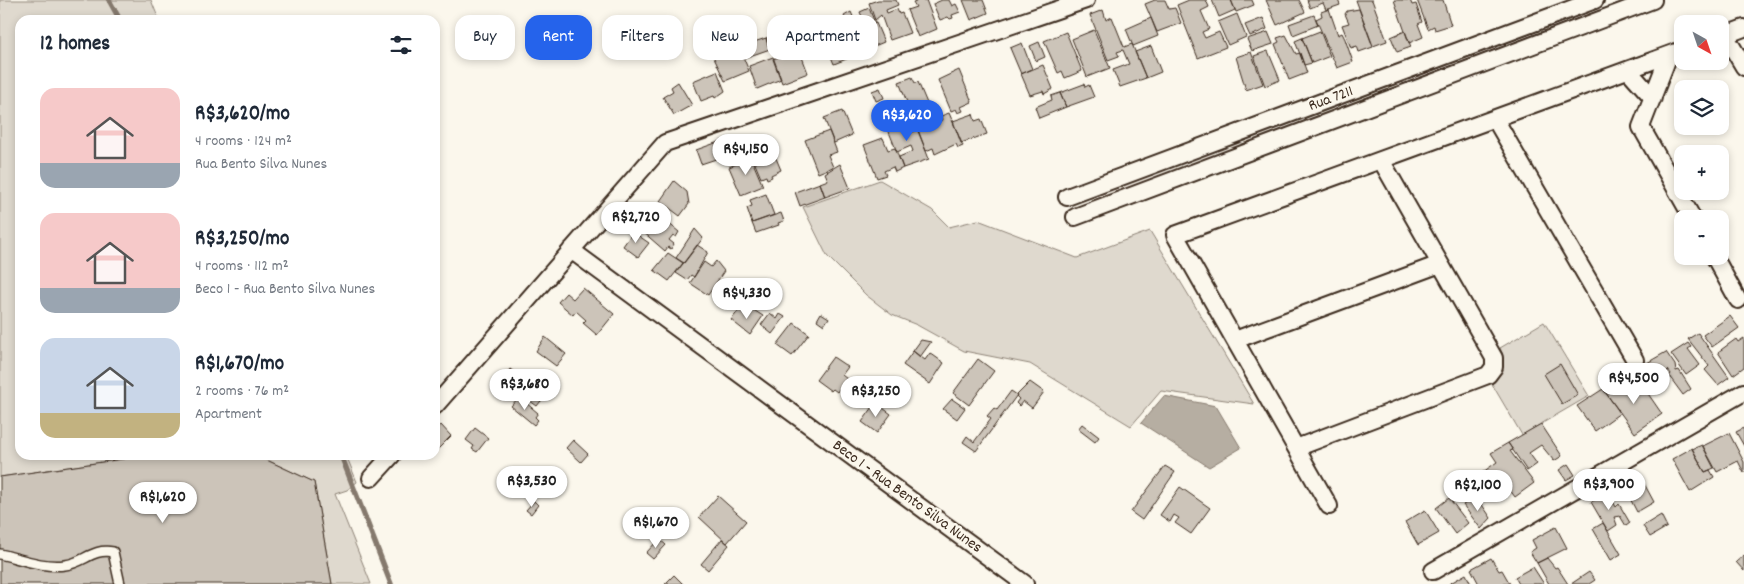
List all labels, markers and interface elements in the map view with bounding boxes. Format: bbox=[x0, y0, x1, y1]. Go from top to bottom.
chip: Buy bbox=[455, 15, 515, 60]
chip: Rent bbox=[525, 15, 592, 60]
chip: Filters bbox=[602, 15, 683, 60]
chip: New bbox=[693, 15, 757, 60]
chip: Apartment bbox=[767, 15, 878, 60]
north arrow bbox=[1674, 15, 1729, 70]
map controls bbox=[1674, 15, 1729, 265]
text: 12 homes bbox=[40, 30, 110, 60]
icon: filters bbox=[387, 31, 415, 59]
street label: Rua 7211 bbox=[1305, 80, 1357, 118]
button: layers bbox=[1674, 80, 1729, 135]
text: R$3,620/mo bbox=[195, 100, 290, 130]
pin: R$3,620 bbox=[861, 100, 953, 142]
text: R$3,620 bbox=[882, 104, 932, 127]
icon: home bbox=[80, 108, 140, 168]
text: 4 rooms · 124 m² bbox=[195, 130, 292, 153]
pin: R$4,150 bbox=[700, 134, 792, 176]
text: R$4,150 bbox=[723, 138, 769, 161]
button: + bbox=[1674, 145, 1729, 200]
text: Rua Bento Silva Nunes bbox=[195, 153, 327, 176]
pin: R$2,720 bbox=[590, 202, 682, 244]
text: R$2,720 bbox=[612, 206, 660, 229]
button: − bbox=[1674, 210, 1729, 265]
text: R$3,250/mo bbox=[195, 225, 289, 255]
icon: home bbox=[80, 233, 140, 293]
text: 4 rooms · 112 m² bbox=[195, 255, 289, 278]
text: Beco 1 - Rua Bento Silva Nunes bbox=[195, 278, 375, 301]
pin: R$4,330 bbox=[701, 278, 793, 320]
text: R$4,330 bbox=[723, 282, 771, 305]
text: R$1,670/mo bbox=[195, 350, 284, 380]
icon: home bbox=[80, 358, 140, 418]
pin: R$4,500 bbox=[1588, 362, 1680, 405]
text: R$4,500 bbox=[1609, 367, 1659, 390]
pin: R$3,680 bbox=[479, 368, 571, 411]
text: R$3,680 bbox=[500, 373, 550, 396]
pin: R$3,250 bbox=[830, 376, 922, 418]
text: 2 rooms · 76 m² bbox=[195, 380, 289, 403]
text: R$3,250 bbox=[851, 380, 901, 403]
text: Apartment bbox=[195, 403, 262, 426]
street label: Beco 1 - Rua Bento Silva Nunes bbox=[827, 435, 987, 559]
pin: R$3,530 bbox=[486, 466, 578, 508]
pin: R$3,900 bbox=[1563, 468, 1655, 511]
text: R$3,530 bbox=[507, 470, 557, 493]
pin: R$2,100 bbox=[1432, 470, 1524, 512]
text: R$3,900 bbox=[1584, 473, 1634, 496]
text: R$2,100 bbox=[1455, 474, 1501, 497]
pin: R$1,620 bbox=[117, 482, 209, 524]
text: R$1,620 bbox=[140, 486, 186, 509]
pin: R$1,670 bbox=[610, 506, 702, 549]
text: R$1,670 bbox=[633, 511, 679, 534]

